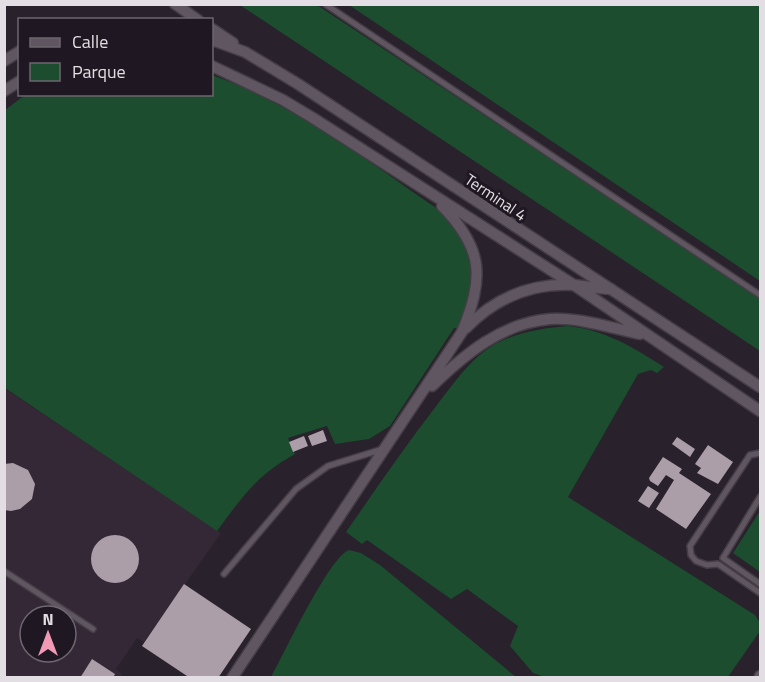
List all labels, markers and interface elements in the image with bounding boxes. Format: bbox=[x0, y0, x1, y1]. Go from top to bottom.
legend bbox=[18, 18, 213, 96]
text: Calle bbox=[72, 28, 108, 55]
text: Parque bbox=[72, 58, 126, 85]
street label: Terminal 4 bbox=[460, 167, 532, 227]
north arrow bbox=[18, 604, 78, 664]
text: N bbox=[42, 607, 54, 631]

